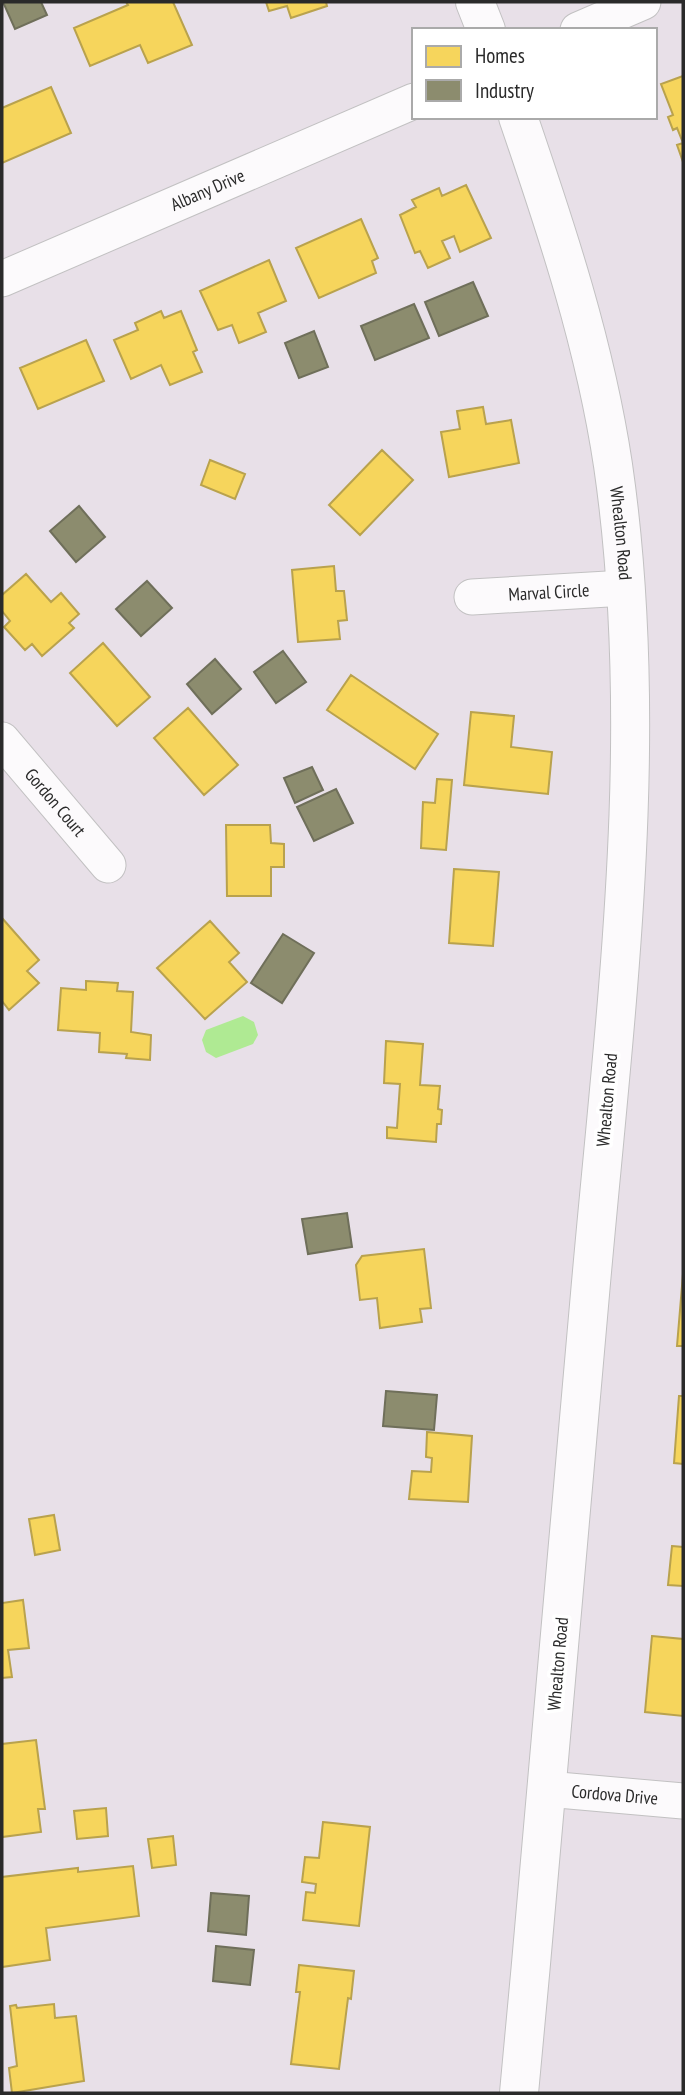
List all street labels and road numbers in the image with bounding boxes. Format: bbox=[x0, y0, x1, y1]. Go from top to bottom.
street label: Albany Drive bbox=[167, 164, 248, 216]
street label: Whealton Road bbox=[605, 485, 637, 581]
street label: Marval Circle bbox=[508, 578, 590, 606]
street label: Gordon Court bbox=[20, 763, 91, 841]
street label: Whealton Road bbox=[591, 1052, 622, 1148]
street label: Whealton Road bbox=[542, 1616, 573, 1712]
street label: Cordova Drive bbox=[571, 1779, 659, 1810]

